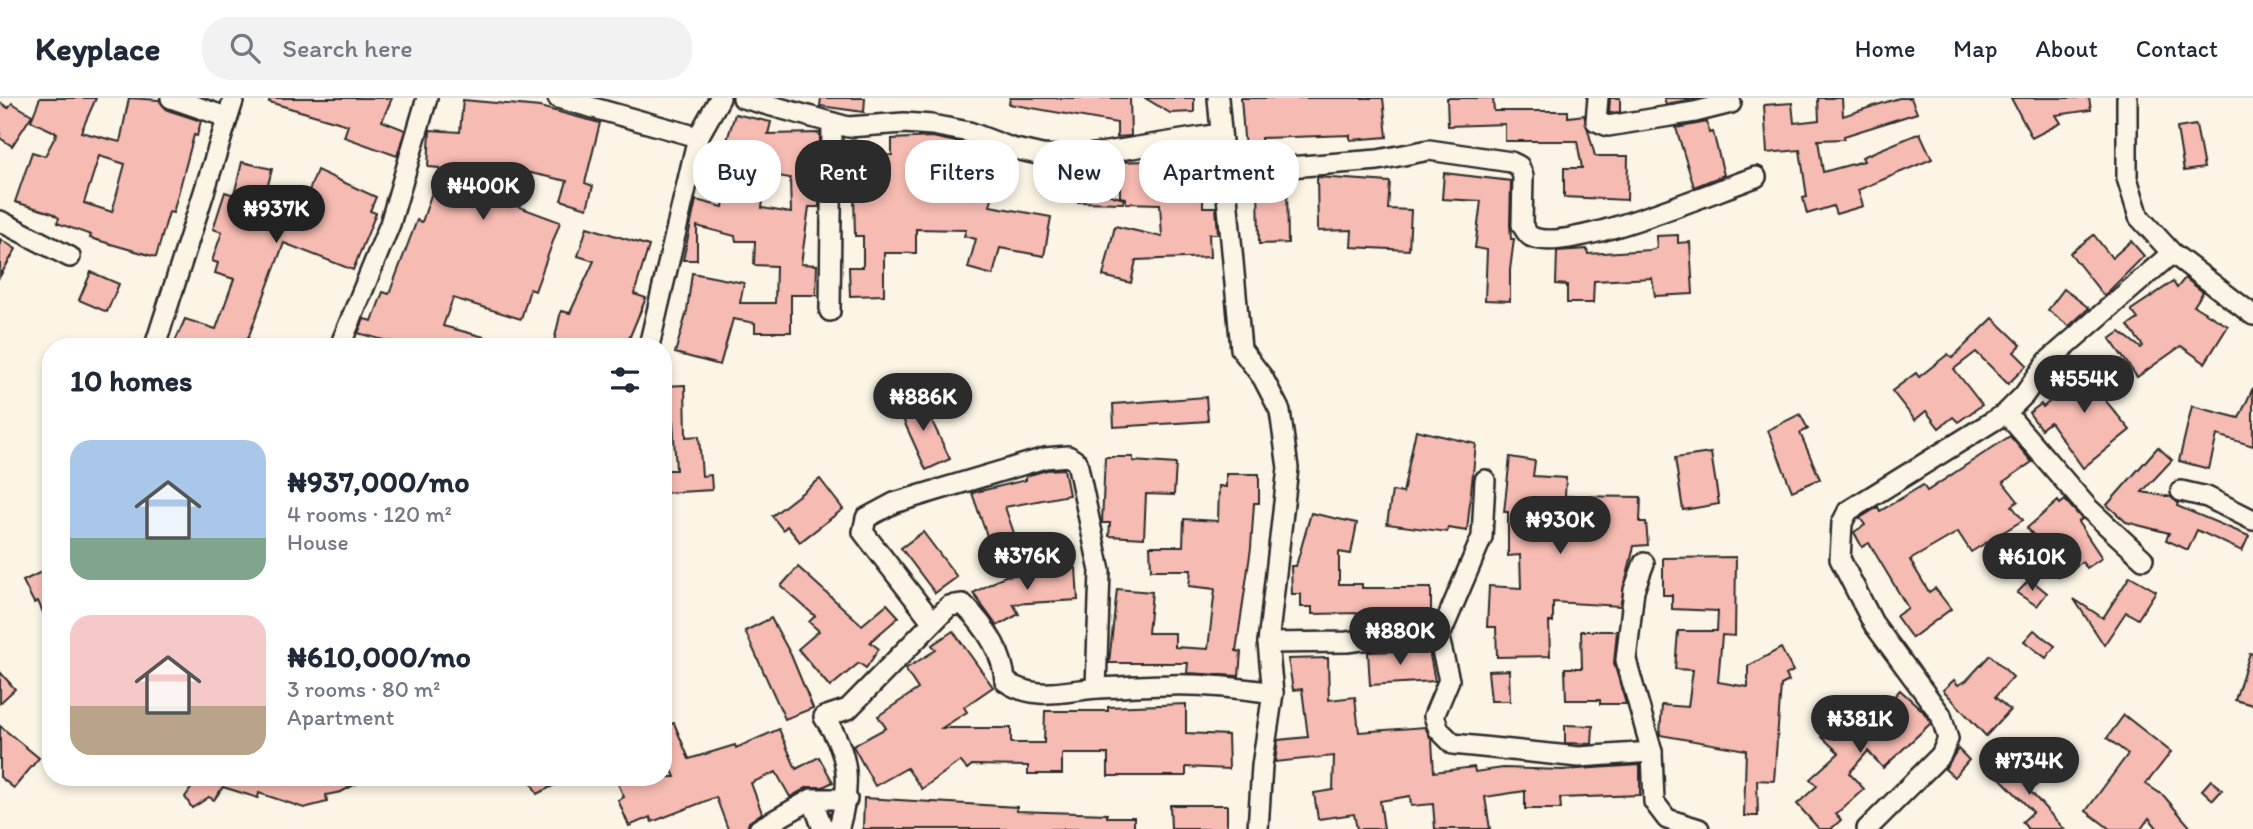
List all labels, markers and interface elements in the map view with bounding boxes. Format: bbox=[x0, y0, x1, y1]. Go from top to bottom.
search box bbox=[202, 17, 692, 80]
text: Keyplace bbox=[35, 29, 160, 68]
icon: search bbox=[226, 29, 264, 67]
text: Search here bbox=[282, 32, 413, 64]
text: Home bbox=[1855, 34, 1915, 63]
text: Map bbox=[1953, 34, 1997, 63]
text: About bbox=[2035, 34, 2098, 63]
text: Contact bbox=[2136, 34, 2218, 63]
chip: Buy bbox=[693, 140, 781, 203]
chip: Rent bbox=[795, 140, 891, 203]
chip: Filters bbox=[905, 140, 1019, 203]
chip: New bbox=[1033, 140, 1125, 203]
chip: Apartment bbox=[1139, 140, 1299, 203]
pin: ₦400K bbox=[434, 162, 532, 222]
text: ₦400K bbox=[447, 171, 519, 199]
pin: ₦937K bbox=[227, 186, 325, 245]
text: ₦937K bbox=[243, 194, 309, 222]
pin: ₦554K bbox=[2035, 356, 2133, 415]
icon: filters bbox=[606, 361, 644, 399]
text: 10 homes bbox=[70, 362, 193, 399]
text: ₦554K bbox=[2050, 364, 2118, 392]
pin: ₦886K bbox=[874, 374, 972, 433]
text: ₦886K bbox=[889, 382, 957, 410]
text: ₦937,000/mo bbox=[287, 463, 470, 500]
icon: home bbox=[126, 468, 210, 552]
pin: ₦930K bbox=[1511, 496, 1609, 556]
text: 4 rooms · 120 m² bbox=[287, 500, 452, 528]
text: ₦930K bbox=[1526, 505, 1594, 533]
text: House bbox=[287, 528, 349, 556]
pin: ₦376K bbox=[978, 532, 1076, 592]
pin: ₦610K bbox=[1983, 533, 2081, 593]
text: ₦376K bbox=[994, 541, 1060, 569]
text: ₦610K bbox=[1998, 542, 2066, 570]
pin: ₦880K bbox=[1351, 608, 1449, 667]
text: ₦880K bbox=[1365, 616, 1435, 644]
text: ₦610,000/mo bbox=[287, 638, 471, 675]
icon: home bbox=[126, 643, 210, 727]
text: 3 rooms · 80 m² bbox=[287, 675, 441, 703]
pin: ₦381K bbox=[1811, 696, 1909, 755]
text: Apartment bbox=[287, 703, 394, 731]
text: ₦381K bbox=[1827, 704, 1893, 732]
pin: ₦734K bbox=[1980, 738, 2078, 797]
text: ₦734K bbox=[1995, 746, 2063, 774]

